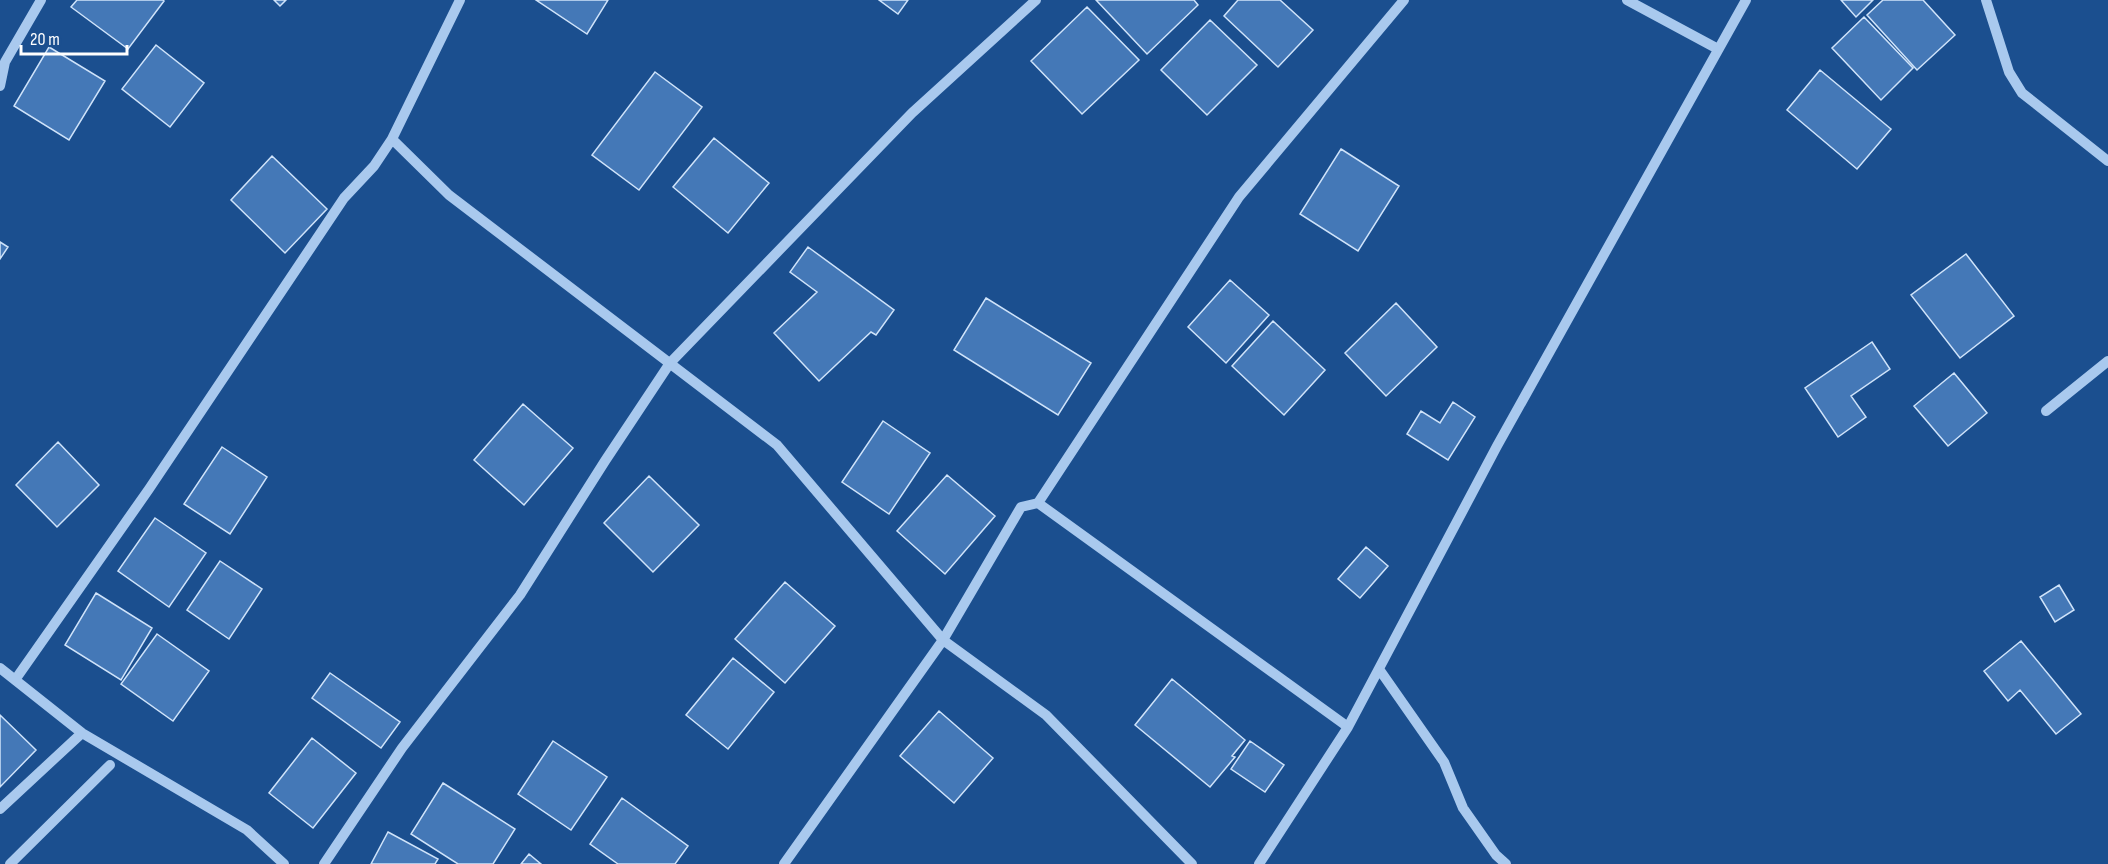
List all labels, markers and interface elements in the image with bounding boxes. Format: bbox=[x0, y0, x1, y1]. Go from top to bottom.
scale bar bbox=[21, 18, 128, 56]
text: 20 m bbox=[30, 29, 60, 50]

